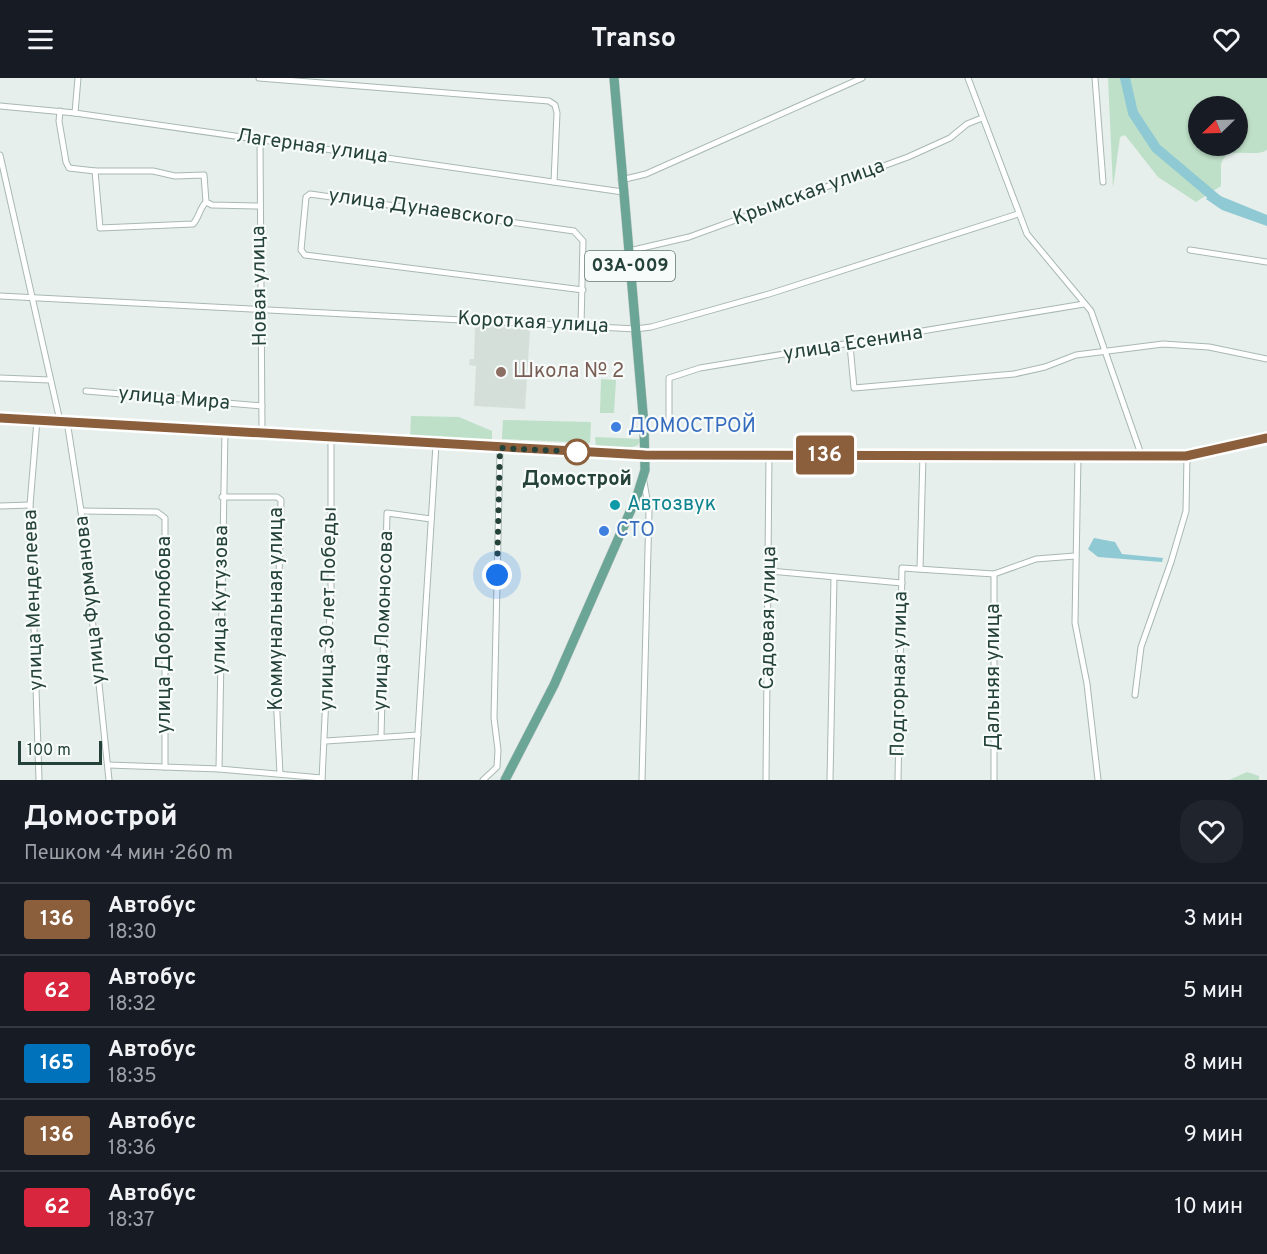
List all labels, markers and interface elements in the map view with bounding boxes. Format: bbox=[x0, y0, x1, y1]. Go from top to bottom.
text: Transo bbox=[591, 22, 676, 56]
icon: menu bbox=[24, 23, 57, 56]
icon: heart bbox=[1210, 23, 1243, 56]
north arrow bbox=[1188, 96, 1248, 156]
map controls bbox=[1188, 96, 1248, 156]
street label: Лагерная улица bbox=[235, 124, 389, 170]
street label: Крымская улица bbox=[730, 153, 888, 233]
street label: улица Дунаевского bbox=[327, 183, 515, 235]
street label: Новая улица bbox=[246, 225, 274, 347]
road number: 03А-009 bbox=[585, 251, 675, 281]
street label: Короткая улица bbox=[457, 306, 609, 340]
street label: улица Есенина bbox=[781, 320, 925, 368]
place label: Школа № 2 bbox=[513, 359, 624, 385]
marker: Школа № 2 bbox=[494, 365, 508, 379]
street label: улица Мира bbox=[117, 381, 231, 417]
place label: ДОМОСТРОЙ bbox=[628, 412, 756, 440]
marker: ДОМОСТРОЙ bbox=[609, 420, 623, 434]
line badge: 136 bbox=[790, 436, 860, 475]
marker: Домострой bbox=[564, 439, 590, 465]
text: 136 bbox=[808, 442, 842, 469]
place label: Домострой bbox=[522, 467, 632, 493]
place label: Автозвук bbox=[627, 492, 716, 518]
marker: Автозвук bbox=[608, 498, 622, 512]
street label: улица 30 лет Победы bbox=[314, 506, 344, 712]
street label: Коммунальная улица bbox=[264, 507, 290, 711]
street label: улица Менделеева bbox=[18, 509, 50, 691]
street label: улица Фурманова bbox=[69, 514, 113, 686]
place label: СТО bbox=[616, 518, 655, 544]
marker: СТО bbox=[597, 524, 611, 538]
street label: улица Кутузова bbox=[207, 525, 235, 675]
street label: улица Ломоносова bbox=[368, 530, 400, 712]
street label: улица Добролюбова bbox=[152, 536, 178, 734]
street label: Садовая улица bbox=[755, 546, 783, 690]
your location bbox=[482, 560, 512, 590]
street label: Подгорная улица bbox=[886, 591, 914, 757]
street label: Дальняя улица bbox=[981, 603, 1007, 751]
scale bar bbox=[18, 738, 102, 766]
text: 100 m bbox=[27, 741, 71, 761]
text: Домострой bbox=[24, 800, 177, 836]
button: heart bbox=[1180, 800, 1243, 863]
text: Пешком · 4 мин · 260 m bbox=[24, 841, 233, 867]
text: Автобус bbox=[108, 893, 196, 920]
text: 136 bbox=[40, 906, 74, 933]
text: 3 мин bbox=[1184, 906, 1243, 933]
text: 18:30 bbox=[108, 920, 157, 946]
text: Автобус bbox=[108, 965, 196, 992]
text: 62 bbox=[44, 978, 70, 1005]
text: 5 мин bbox=[1183, 978, 1243, 1005]
text: 18:32 bbox=[108, 992, 156, 1018]
text: Автобус bbox=[108, 1037, 196, 1064]
text: 165 bbox=[40, 1050, 74, 1077]
text: 8 мин bbox=[1183, 1050, 1243, 1077]
text: 18:35 bbox=[108, 1064, 157, 1090]
text: Автобус bbox=[108, 1109, 196, 1136]
text: 136 bbox=[40, 1122, 74, 1149]
text: 9 мин bbox=[1184, 1122, 1243, 1149]
text: 18:36 bbox=[108, 1136, 156, 1162]
text: Автобус bbox=[108, 1181, 196, 1208]
text: 62 bbox=[44, 1194, 70, 1221]
text: 10 мин bbox=[1174, 1194, 1243, 1221]
text: 18:37 bbox=[108, 1208, 154, 1234]

